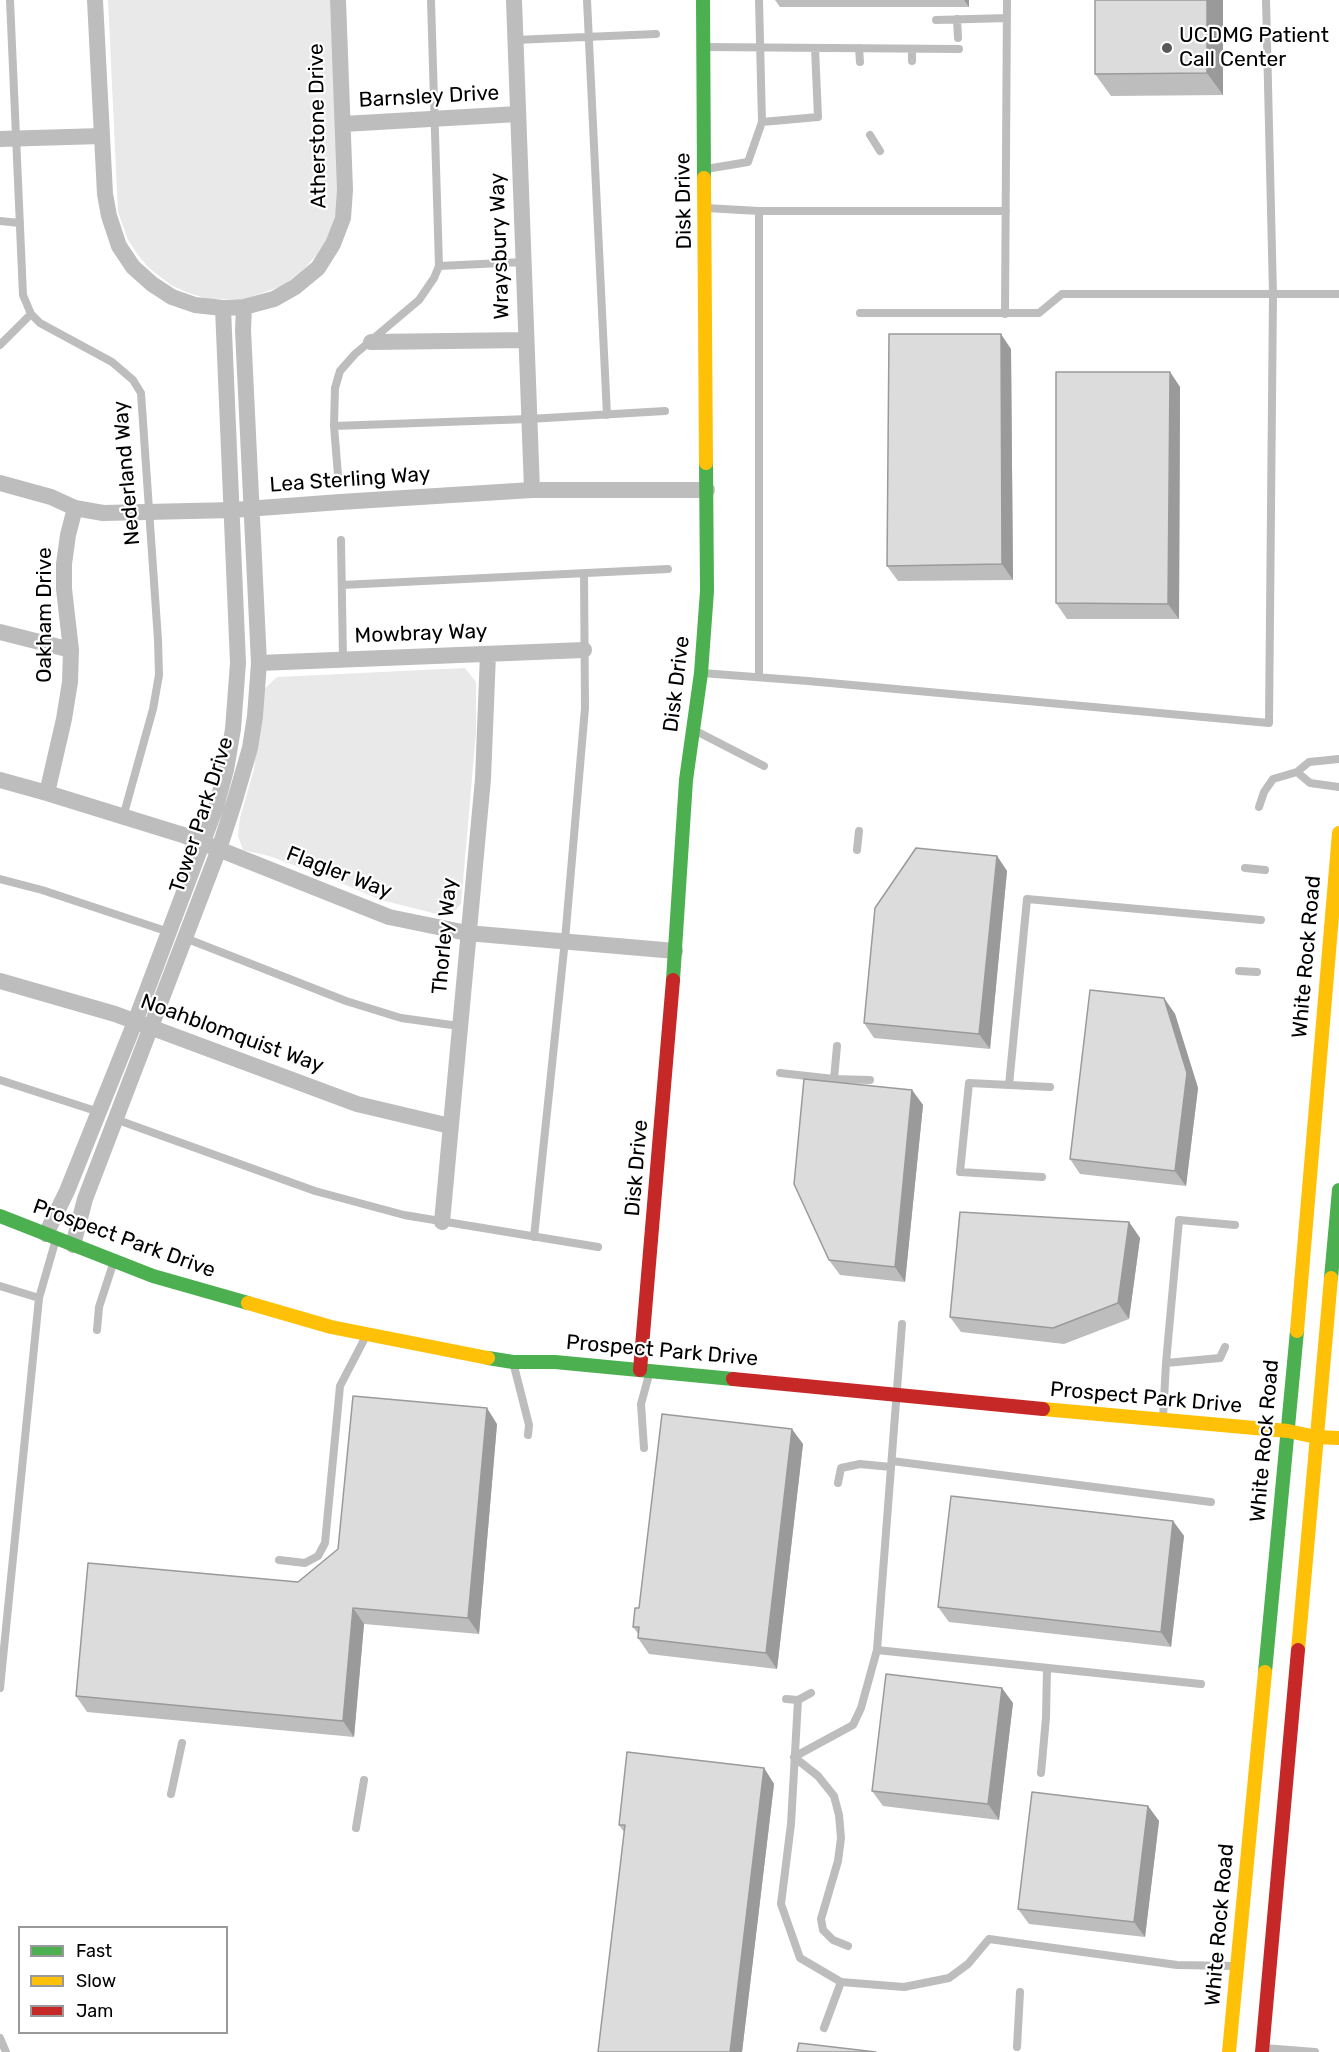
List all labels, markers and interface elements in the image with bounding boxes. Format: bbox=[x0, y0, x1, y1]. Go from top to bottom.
place label: UCDMG Patient Call Center bbox=[1179, 23, 1329, 73]
marker: UCDMG Patient Call Center bbox=[1160, 41, 1174, 55]
street label: Atherstone Drive bbox=[304, 43, 332, 209]
street label: Barnsley Drive bbox=[358, 81, 500, 113]
street label: Disk Drive bbox=[671, 152, 697, 250]
street label: Wraysbury Way bbox=[485, 172, 515, 320]
street label: Nederland Way bbox=[108, 400, 146, 546]
street label: Lea Sterling Way bbox=[269, 462, 431, 498]
street label: Oakham Drive bbox=[32, 547, 58, 683]
street label: Mowbray Way bbox=[354, 619, 488, 649]
street label: Disk Drive bbox=[659, 634, 695, 734]
street label: Tower Park Drive bbox=[165, 734, 239, 896]
street label: Flagler Way bbox=[283, 841, 395, 905]
street label: White Rock Road bbox=[1287, 875, 1327, 1039]
street label: Thorley Way bbox=[427, 877, 463, 995]
street label: Noahblomquist Way bbox=[137, 989, 327, 1079]
street label: Disk Drive bbox=[620, 1119, 654, 1217]
street label: Prospect Park Drive bbox=[29, 1194, 219, 1284]
street label: Prospect Park Drive bbox=[565, 1330, 759, 1372]
street label: White Rock Road bbox=[1245, 1359, 1285, 1523]
street label: Prospect Park Drive bbox=[1049, 1377, 1243, 1419]
street label: White Rock Road bbox=[1200, 1843, 1240, 2007]
legend bbox=[18, 1926, 228, 2034]
text: Fast bbox=[76, 1940, 112, 1962]
text: Slow bbox=[76, 1970, 116, 1992]
text: Jam bbox=[76, 2000, 113, 2022]

